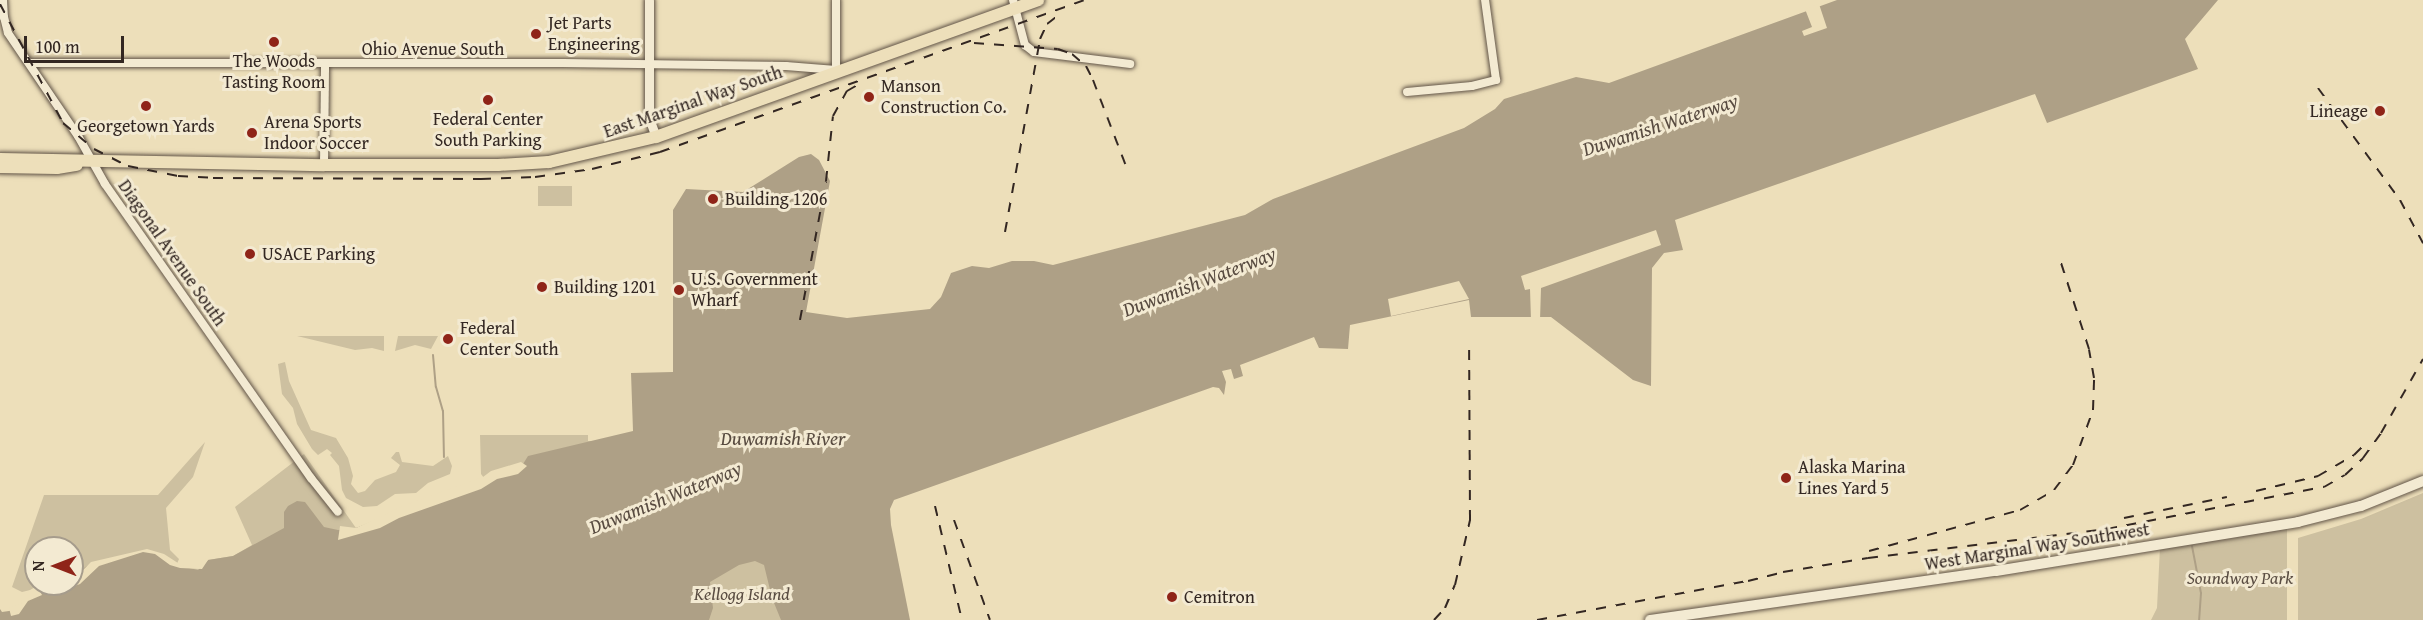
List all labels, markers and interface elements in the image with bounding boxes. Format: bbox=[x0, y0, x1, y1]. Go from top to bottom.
place label: Jet Parts Engineering bbox=[548, 13, 640, 56]
scale bar bbox=[27, 24, 128, 62]
marker: Jet Parts Engineering bbox=[529, 27, 543, 41]
text: 100 m bbox=[35, 33, 80, 60]
marker: The Woods Tasting Room bbox=[267, 35, 281, 49]
street label: Ohio Avenue South bbox=[362, 38, 504, 60]
place label: The Woods Tasting Room bbox=[223, 51, 325, 94]
street label: East Marginal Way South bbox=[601, 61, 785, 143]
place label: Manson Construction Co. bbox=[881, 76, 1007, 118]
water label: Duwamish Waterway bbox=[1579, 88, 1741, 160]
marker: Manson Construction Co. bbox=[862, 90, 876, 104]
marker: Federal Center South Parking bbox=[481, 93, 495, 107]
marker: Georgetown Yards bbox=[139, 99, 153, 113]
place label: Lineage bbox=[2310, 100, 2368, 122]
marker: Lineage bbox=[2373, 104, 2387, 118]
place label: Federal Center South Parking bbox=[433, 109, 543, 152]
place label: Arena Sports Indoor Soccer bbox=[264, 112, 369, 154]
place label: Georgetown Yards bbox=[77, 115, 215, 137]
marker: Arena Sports Indoor Soccer bbox=[245, 126, 259, 140]
street label: Diagonal Avenue South bbox=[113, 176, 231, 330]
place label: Building 1206 bbox=[725, 188, 827, 210]
marker: Building 1206 bbox=[706, 192, 720, 206]
water label: Duwamish Waterway bbox=[1119, 241, 1279, 321]
place label: USACE Parking bbox=[262, 243, 375, 265]
marker: USACE Parking bbox=[243, 247, 257, 261]
place label: U.S. Government Wharf bbox=[691, 269, 818, 312]
place label: Building 1201 bbox=[554, 276, 656, 298]
marker: Building 1201 bbox=[535, 280, 549, 294]
marker: U.S. Government Wharf bbox=[672, 283, 686, 297]
place label: Federal Center South bbox=[460, 318, 559, 360]
marker: Federal Center South bbox=[441, 332, 455, 346]
water label: Duwamish River bbox=[721, 425, 845, 449]
water label: Duwamish Waterway bbox=[585, 456, 745, 538]
place label: Alaska Marina Lines Yard 5 bbox=[1798, 457, 1906, 500]
marker: Alaska Marina Lines Yard 5 bbox=[1779, 471, 1793, 485]
street label: West Marginal Way Southwest bbox=[1923, 519, 2151, 575]
north arrow bbox=[24, 536, 84, 596]
text: N bbox=[26, 561, 50, 571]
park label: Soundway Park bbox=[2187, 567, 2293, 589]
park label: Kellogg Island bbox=[694, 583, 790, 605]
place label: Cemitron bbox=[1184, 586, 1255, 608]
marker: Cemitron bbox=[1165, 590, 1179, 604]

